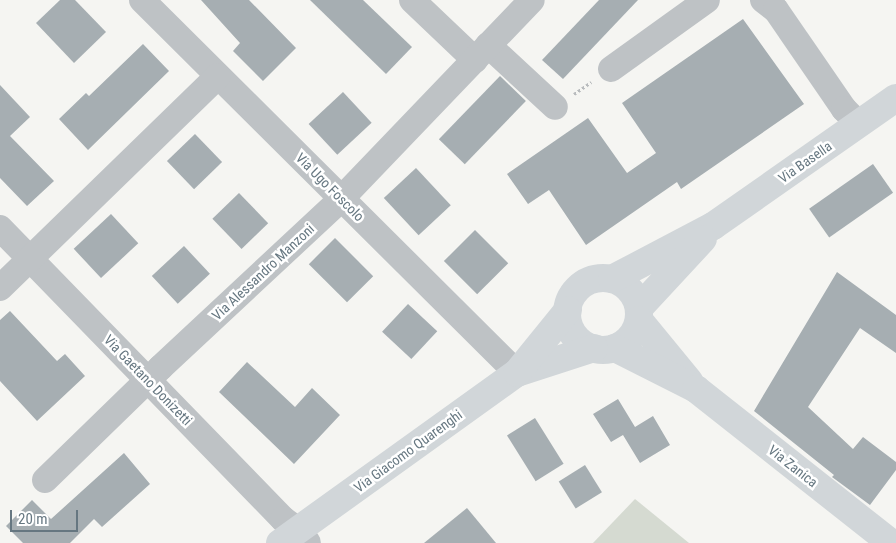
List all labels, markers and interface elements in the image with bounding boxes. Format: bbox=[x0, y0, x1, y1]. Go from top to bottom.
street label: Via Basella bbox=[775, 138, 835, 186]
street label: Via Ugo Foscolo bbox=[292, 149, 368, 225]
street label: Via Alessandro Manzoni bbox=[208, 220, 318, 324]
street label: Via Gaetano Donizetti bbox=[100, 331, 196, 429]
street label: Via Giacomo Quarenghi bbox=[351, 406, 465, 496]
street label: Via Zanica bbox=[765, 441, 821, 491]
scale bar bbox=[12, 500, 80, 532]
text: 20 m bbox=[18, 510, 48, 528]

